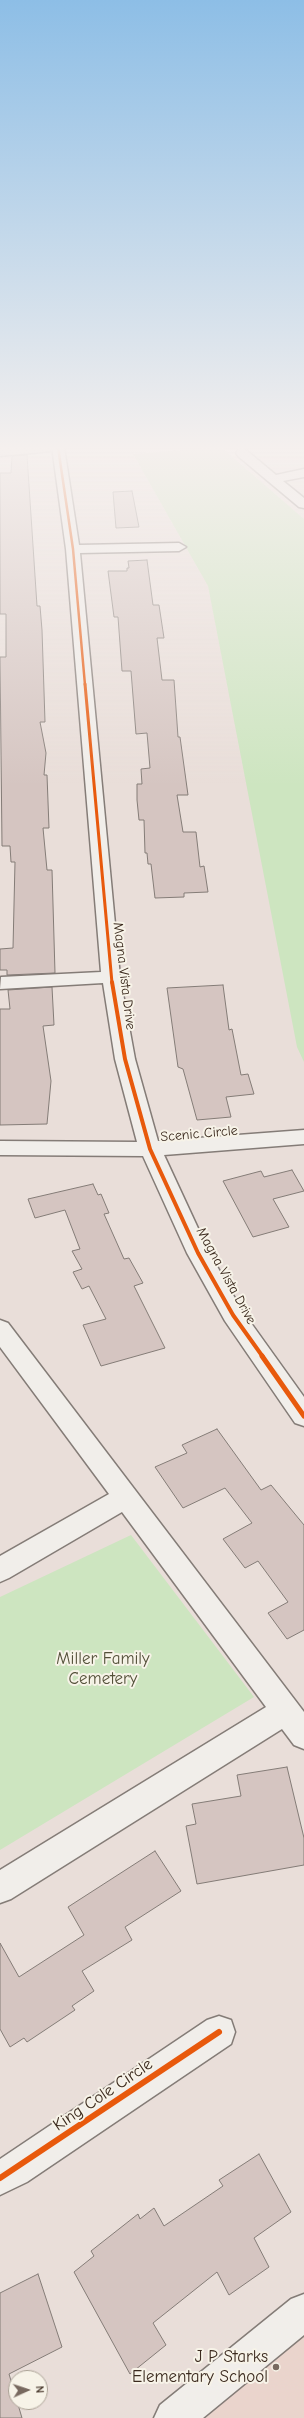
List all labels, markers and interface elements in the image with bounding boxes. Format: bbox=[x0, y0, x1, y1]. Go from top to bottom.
street label: Magna Vista Drive bbox=[109, 921, 139, 1031]
street label: Scenic Circle bbox=[160, 1122, 238, 1146]
street label: Magna Vista Drive bbox=[192, 1225, 260, 1327]
park label: Miller Family Cemetery bbox=[56, 1649, 150, 1689]
street label: King Cole Circle bbox=[49, 2054, 157, 2136]
place label: J P Starks Elementary School bbox=[132, 2347, 268, 2387]
marker: J P Starks Elementary School bbox=[271, 2362, 281, 2372]
north arrow bbox=[8, 2370, 48, 2410]
text: N bbox=[33, 2385, 46, 2393]

